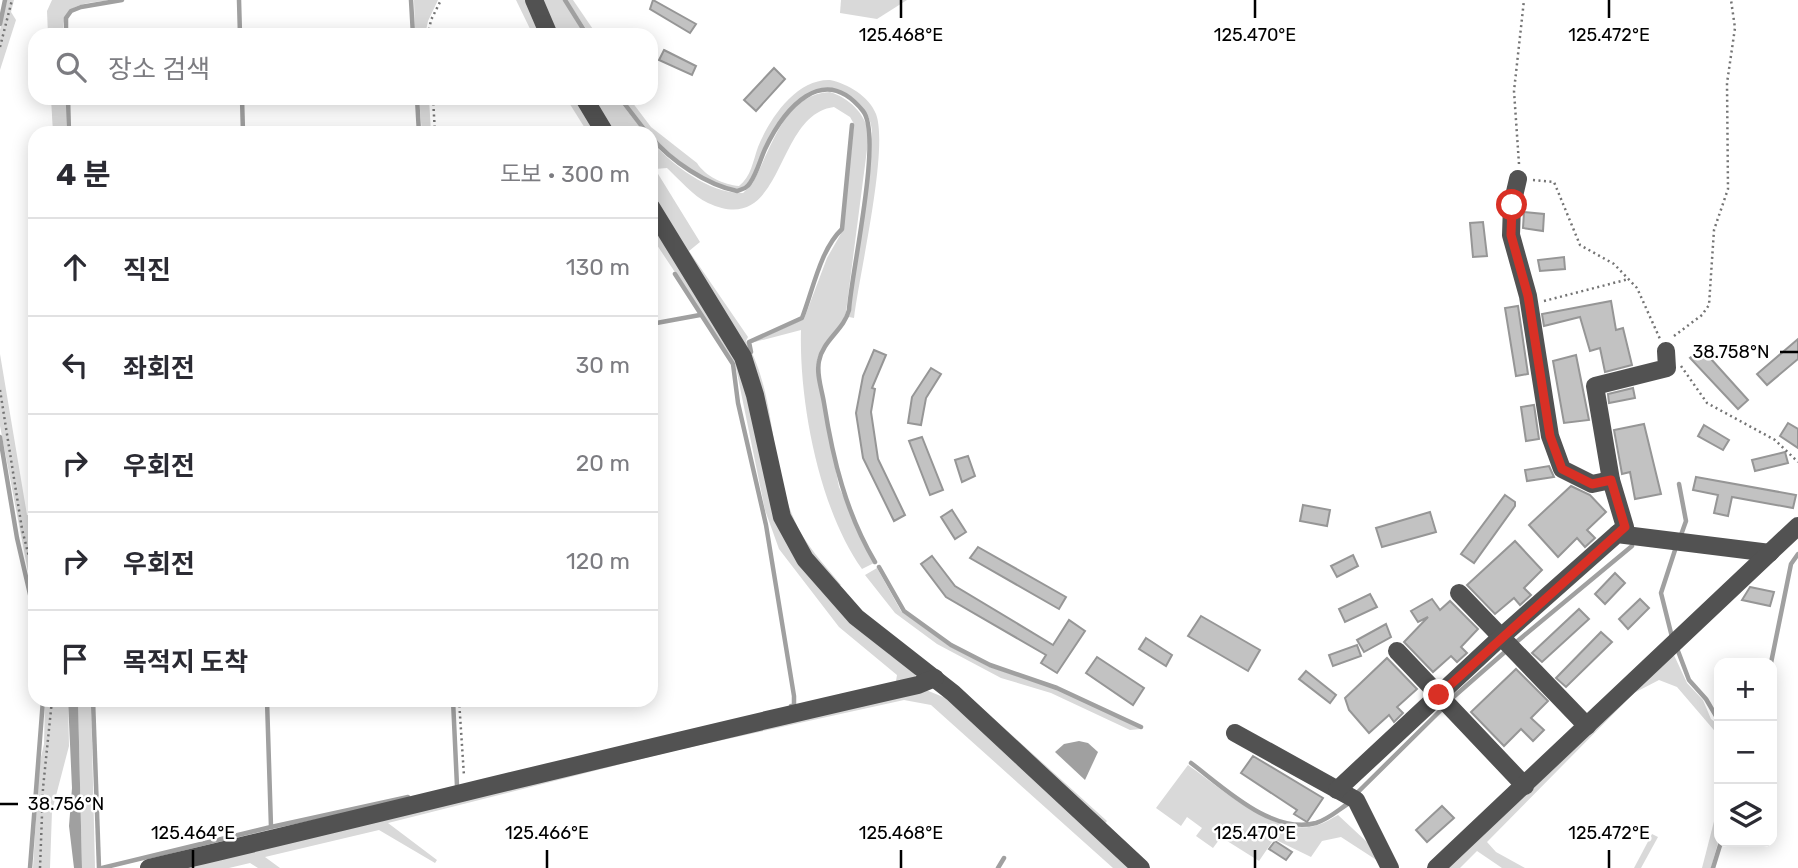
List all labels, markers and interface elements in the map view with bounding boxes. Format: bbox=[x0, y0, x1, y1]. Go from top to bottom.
text: 125.468°E bbox=[859, 24, 943, 46]
text: 125.470°E bbox=[1214, 24, 1296, 46]
text: 125.472°E bbox=[1568, 24, 1650, 46]
search box bbox=[28, 28, 658, 105]
icon: search bbox=[52, 48, 90, 86]
text: 장소 검색 bbox=[108, 54, 210, 85]
text: 4 분 bbox=[56, 157, 110, 193]
text: 도보 · 300 m bbox=[500, 160, 630, 188]
route start bbox=[1496, 189, 1527, 220]
icon: ahead bbox=[56, 248, 94, 286]
text: 130 m bbox=[566, 253, 630, 281]
text: 직진 bbox=[123, 255, 171, 286]
text: 38.758°N bbox=[1693, 341, 1769, 363]
icon: left bbox=[56, 346, 94, 384]
text: 30 m bbox=[575, 351, 630, 379]
text: 좌회전 bbox=[123, 353, 195, 384]
icon: right bbox=[56, 444, 94, 482]
text: 20 m bbox=[576, 449, 630, 477]
text: 우회전 bbox=[123, 451, 195, 482]
icon: right bbox=[56, 542, 94, 580]
text: 120 m bbox=[566, 547, 630, 575]
text: 우회전 bbox=[123, 549, 195, 580]
icon: arrive bbox=[56, 640, 94, 678]
text: 목적지 도착 bbox=[123, 647, 248, 678]
map controls bbox=[1714, 658, 1777, 847]
button: + bbox=[1714, 658, 1777, 721]
route end bbox=[1423, 679, 1454, 710]
button: − bbox=[1714, 721, 1777, 784]
button: layers bbox=[1714, 784, 1777, 847]
text: 38.756°N bbox=[28, 793, 104, 815]
text: 125.464°E bbox=[151, 822, 235, 844]
text: 125.466°E bbox=[505, 822, 589, 844]
text: 125.468°E bbox=[859, 822, 943, 844]
text: 125.470°E bbox=[1214, 822, 1296, 844]
text: 125.472°E bbox=[1568, 822, 1650, 844]

